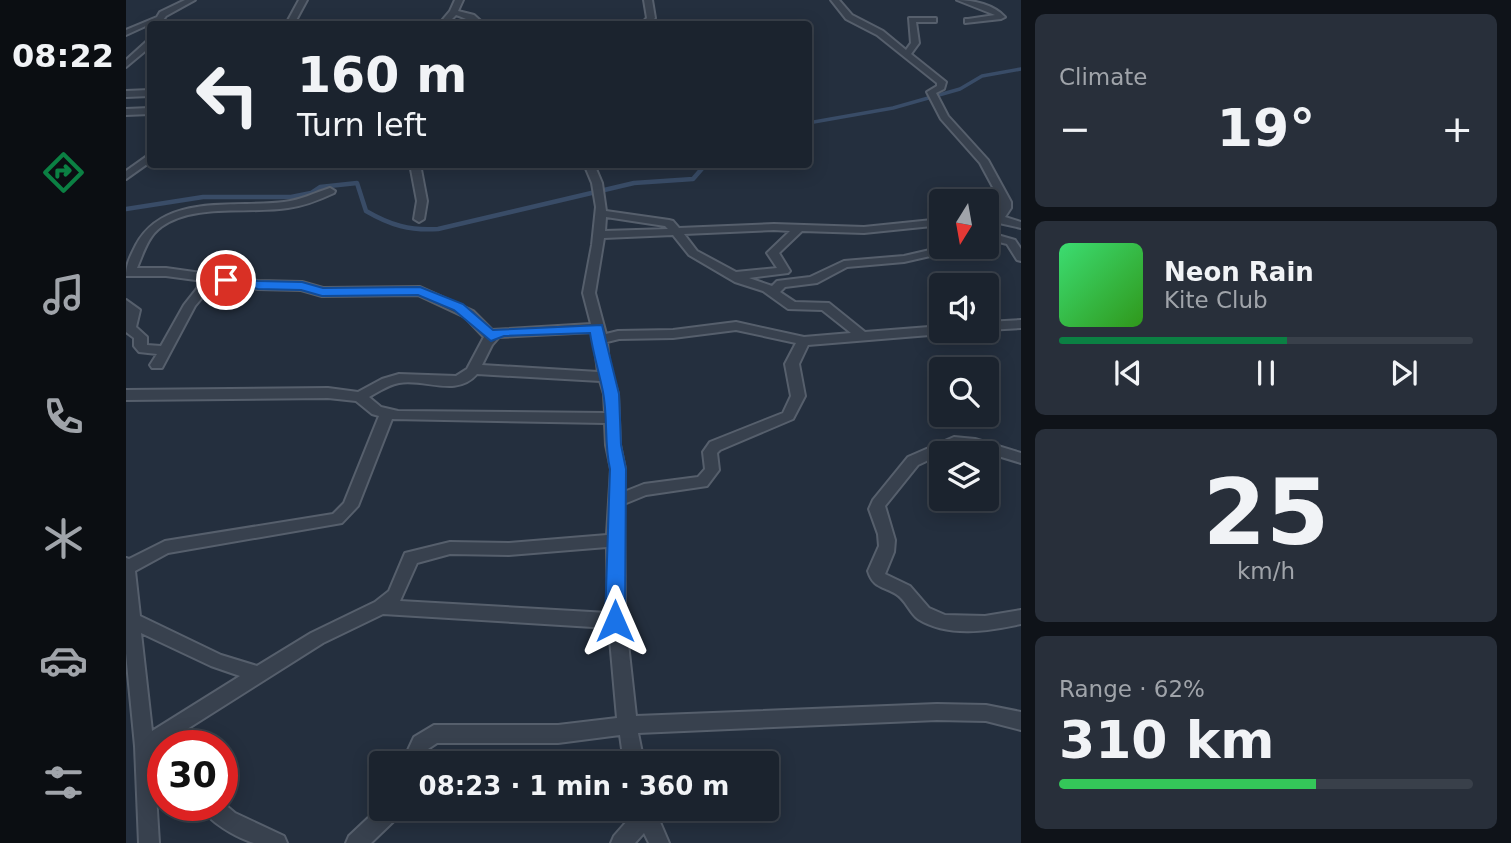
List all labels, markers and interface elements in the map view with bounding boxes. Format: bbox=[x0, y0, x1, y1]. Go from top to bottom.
text: 08:22 bbox=[12, 37, 114, 75]
text: 160 m bbox=[297, 47, 467, 104]
icon: left bbox=[182, 49, 273, 140]
text: Climate bbox=[1059, 64, 1148, 90]
text: 19° bbox=[1217, 98, 1315, 158]
text: Turn left bbox=[297, 106, 427, 144]
text: − bbox=[1059, 107, 1091, 151]
text: + bbox=[1441, 107, 1473, 151]
icon: directions bbox=[39, 148, 88, 197]
north arrow bbox=[929, 189, 999, 259]
map controls bbox=[929, 189, 999, 511]
pin bbox=[196, 250, 256, 310]
text: Neon Rain bbox=[1164, 257, 1314, 287]
icon: arrive bbox=[207, 261, 245, 299]
icon: music bbox=[39, 270, 88, 319]
button: sound bbox=[929, 273, 999, 343]
text: Kite Club bbox=[1164, 287, 1268, 313]
icon: previous bbox=[1109, 354, 1147, 392]
icon: pause bbox=[1247, 354, 1285, 392]
icon: next bbox=[1385, 354, 1423, 392]
button: search bbox=[929, 357, 999, 427]
icon: phone bbox=[39, 392, 88, 441]
button: layers bbox=[929, 441, 999, 511]
text: 25 bbox=[1203, 460, 1329, 565]
icon: climate bbox=[39, 514, 88, 563]
text: km/h bbox=[1237, 558, 1295, 584]
position arrow bbox=[578, 584, 652, 658]
icon: car bbox=[39, 636, 88, 685]
text: Range · 62% bbox=[1059, 676, 1205, 702]
text: 310 km bbox=[1059, 710, 1274, 770]
speed limit sign: 30 bbox=[147, 730, 238, 821]
icon: filters bbox=[39, 758, 88, 807]
text: 08:23 · 1 min · 360 m bbox=[419, 771, 729, 801]

